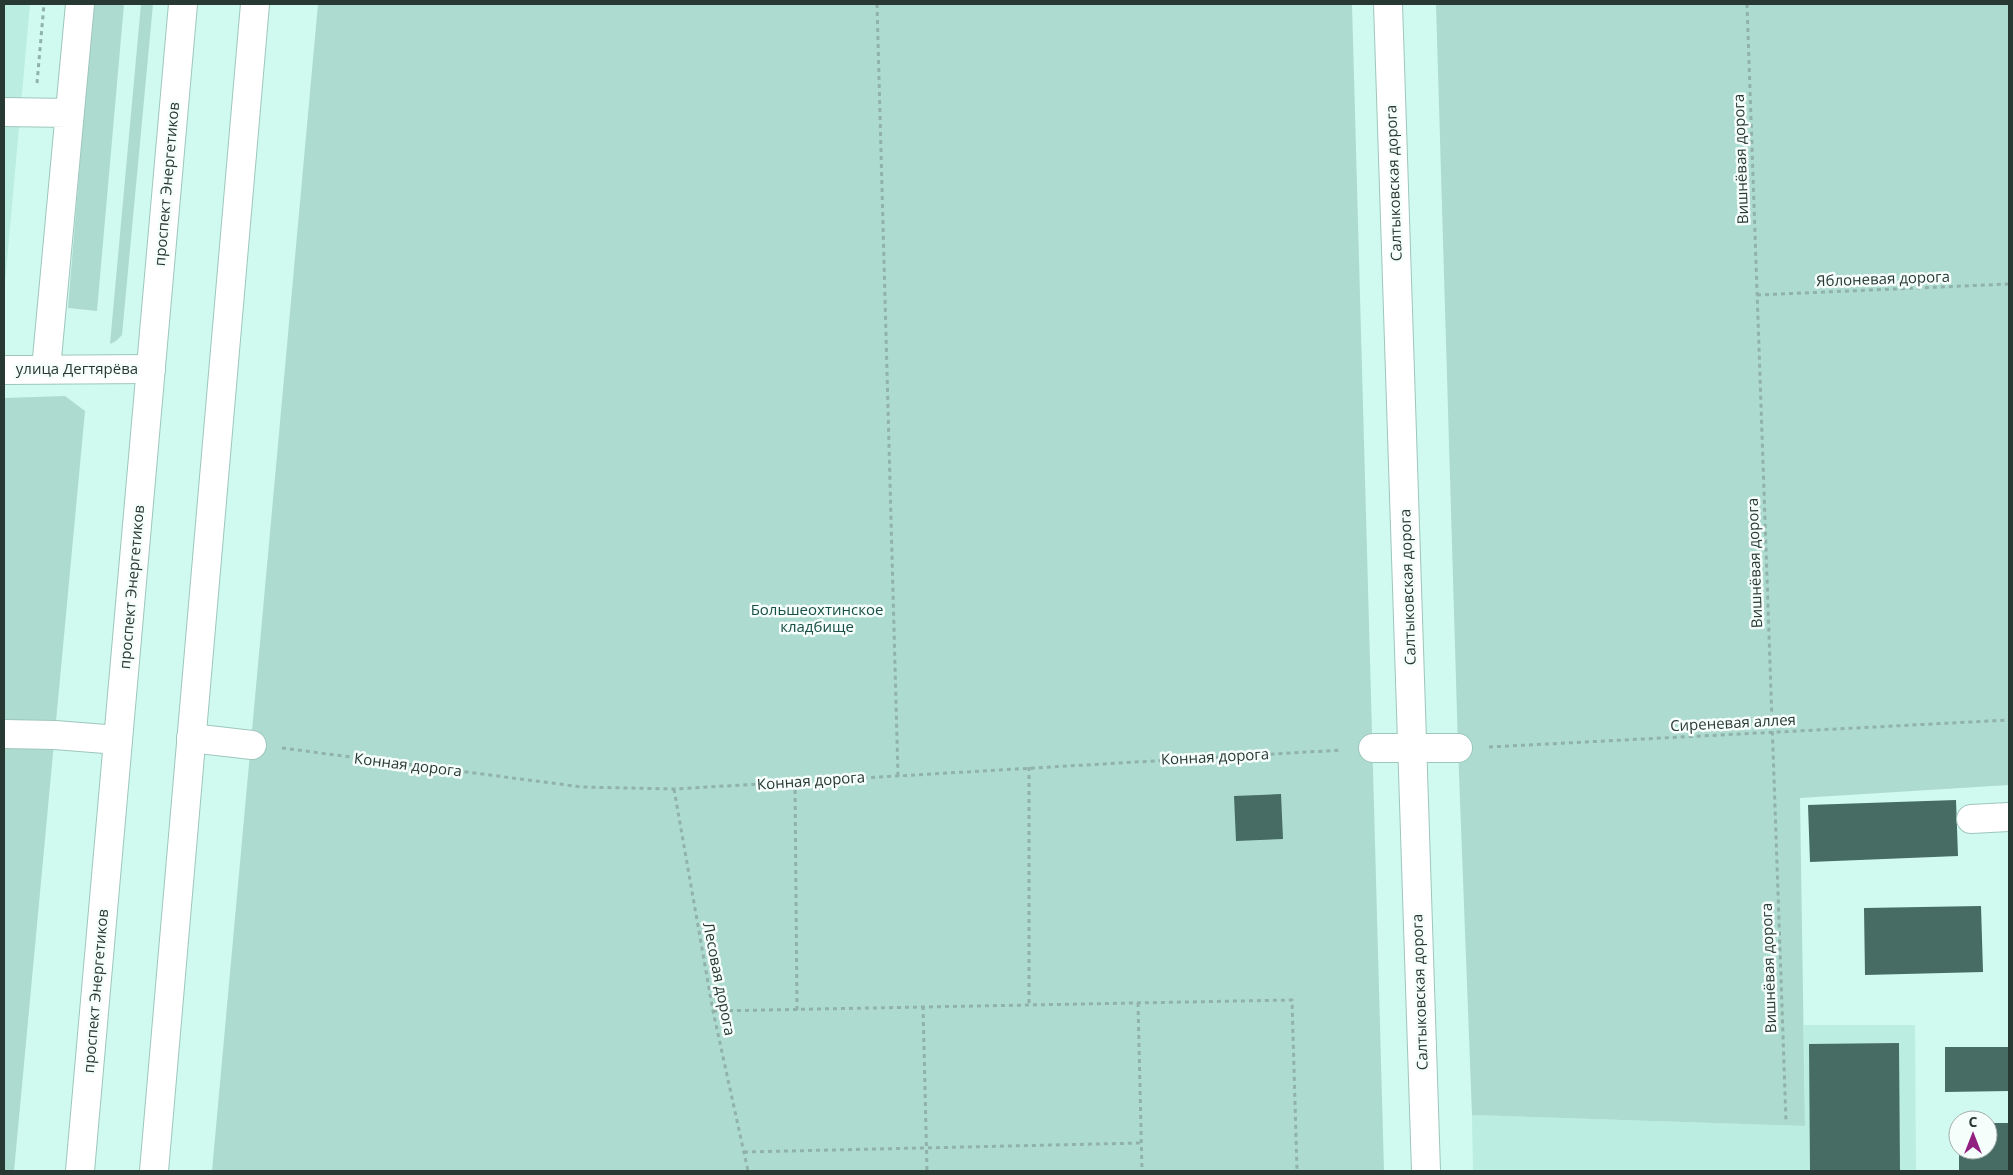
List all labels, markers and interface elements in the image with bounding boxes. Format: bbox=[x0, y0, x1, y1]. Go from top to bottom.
street label: Вишнёвая дорога bbox=[1728, 94, 1752, 224]
street label: проспект Энергетиков bbox=[149, 101, 183, 267]
street label: Салтыковская дорога bbox=[1380, 105, 1406, 262]
street label: Яблоневая дорога bbox=[1816, 266, 1950, 290]
street label: улица Дегтярёва bbox=[16, 358, 138, 378]
street label: Вишнёвая дорога bbox=[1742, 498, 1766, 628]
street label: проспект Энергетиков bbox=[114, 504, 148, 670]
street label: Салтыковская дорога bbox=[1394, 509, 1420, 666]
park label: Большеохтинское кладбище bbox=[751, 599, 883, 636]
street label: Сиреневая аллея bbox=[1670, 709, 1796, 735]
street label: Конная дорога bbox=[1160, 743, 1270, 769]
street label: Конная дорога bbox=[353, 747, 463, 781]
street label: Конная дорога bbox=[756, 766, 866, 794]
street label: Вишнёвая дорога bbox=[1756, 903, 1780, 1033]
street label: проспект Энергетиков bbox=[78, 908, 112, 1074]
street label: Салтыковская дорога bbox=[1406, 914, 1432, 1071]
street label: Лесовая дорога bbox=[699, 920, 741, 1037]
north arrow bbox=[1948, 1110, 1998, 1160]
text: С bbox=[1969, 1112, 1978, 1131]

